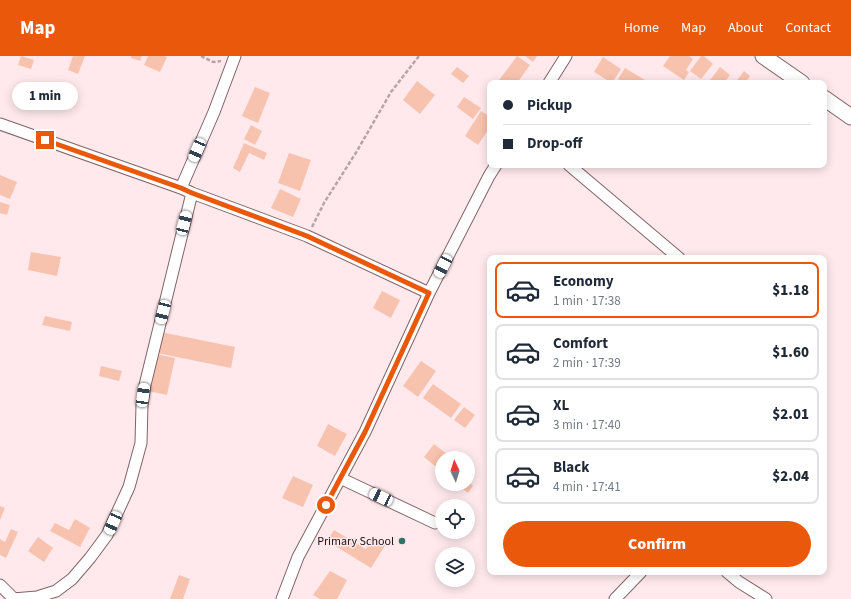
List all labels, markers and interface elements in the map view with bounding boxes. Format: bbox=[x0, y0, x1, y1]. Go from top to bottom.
text: Map bbox=[20, 15, 55, 42]
text: Home bbox=[624, 18, 659, 38]
text: Map bbox=[681, 18, 706, 38]
text: About bbox=[728, 18, 763, 38]
text: Contact bbox=[785, 18, 831, 38]
callout: 1 min bbox=[12, 82, 78, 110]
text: 1 min bbox=[29, 87, 61, 105]
text: Pickup bbox=[527, 95, 572, 116]
route end bbox=[36, 131, 54, 149]
text: Drop-off bbox=[527, 133, 582, 154]
car bbox=[187, 137, 207, 163]
car bbox=[175, 210, 193, 236]
car bbox=[432, 253, 454, 279]
text: Economy bbox=[553, 271, 614, 292]
icon: car bbox=[505, 272, 541, 308]
text: $1.18 bbox=[772, 280, 809, 301]
text: 1 min · 17:38 bbox=[553, 292, 621, 310]
car bbox=[154, 299, 172, 325]
text: Comfort bbox=[553, 333, 608, 354]
icon: car bbox=[505, 334, 541, 370]
text: $1.60 bbox=[772, 342, 809, 363]
text: 2 min · 17:39 bbox=[553, 354, 621, 372]
car bbox=[135, 382, 151, 408]
text: XL bbox=[553, 395, 569, 416]
icon: car bbox=[505, 396, 541, 432]
text: $2.01 bbox=[772, 404, 809, 425]
text: 3 min · 17:40 bbox=[553, 416, 621, 434]
north arrow bbox=[435, 451, 475, 491]
map controls bbox=[435, 451, 475, 587]
text: Black bbox=[553, 457, 590, 478]
icon: car bbox=[505, 458, 541, 494]
text: $2.04 bbox=[772, 466, 809, 487]
text: 4 min · 17:41 bbox=[553, 478, 621, 496]
car bbox=[368, 486, 394, 508]
route start bbox=[317, 496, 335, 514]
button: locate bbox=[435, 499, 475, 539]
car bbox=[103, 510, 123, 536]
button: Confirm bbox=[503, 521, 811, 567]
place label: Primary School bbox=[317, 533, 394, 550]
marker: Primary School bbox=[397, 536, 407, 546]
button: layers bbox=[435, 547, 475, 587]

